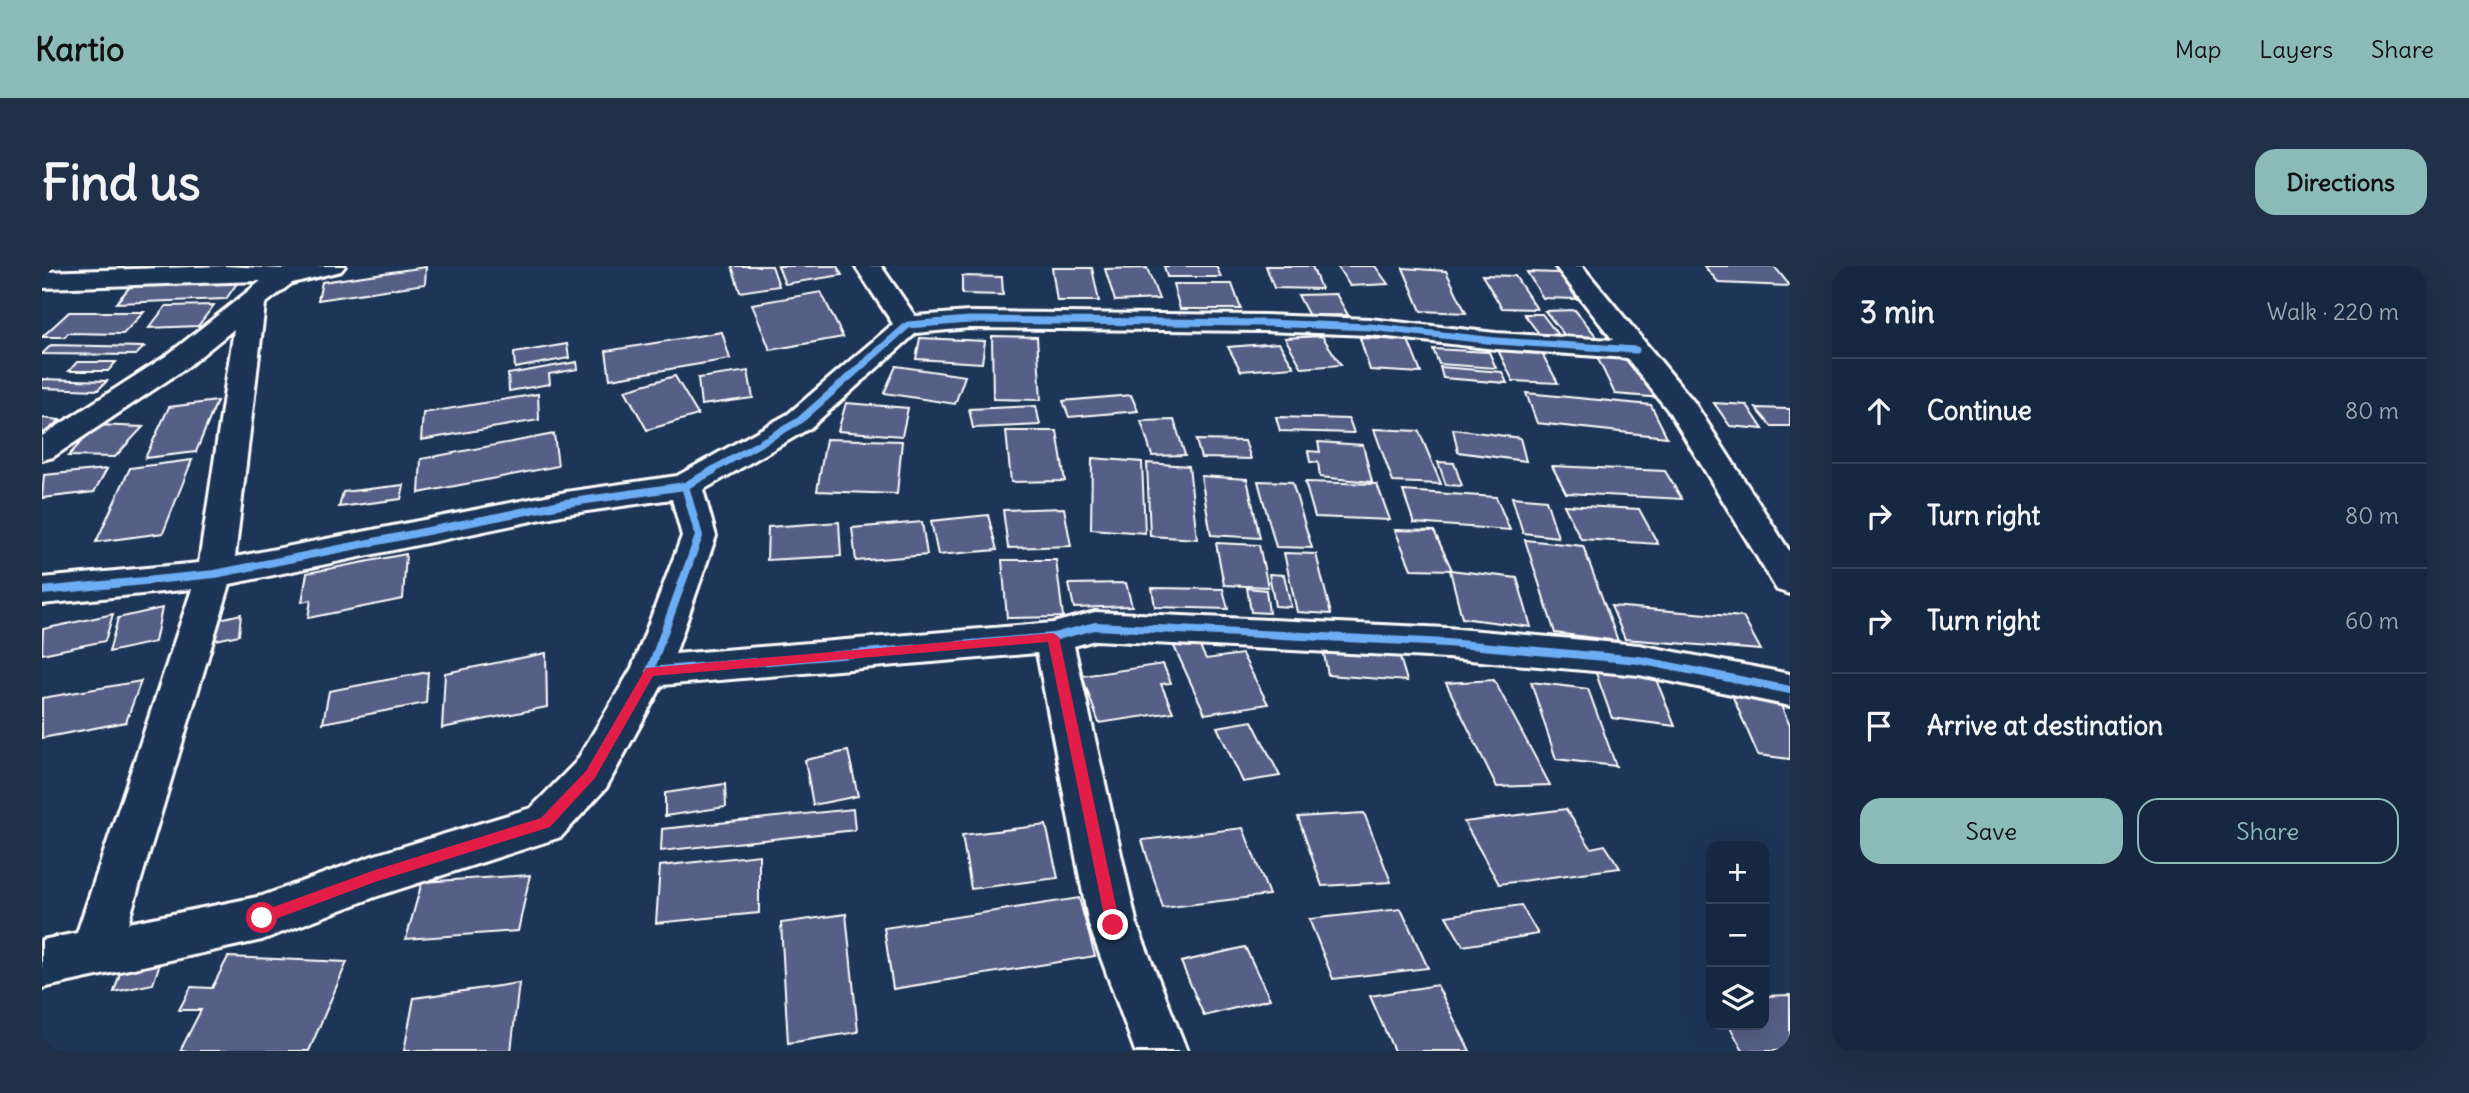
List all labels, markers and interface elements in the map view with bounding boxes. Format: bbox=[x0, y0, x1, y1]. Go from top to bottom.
text: Kartio bbox=[35, 28, 125, 70]
text: Map bbox=[2175, 34, 2221, 64]
text: Layers bbox=[2259, 34, 2333, 64]
text: Share bbox=[2371, 34, 2434, 64]
button: Directions bbox=[2255, 149, 2427, 215]
text: Find us bbox=[42, 152, 200, 213]
text: 3 min bbox=[1860, 293, 1935, 331]
text: Walk · 220 m bbox=[2267, 297, 2399, 326]
icon: ahead bbox=[1860, 392, 1898, 430]
text: Continue bbox=[1927, 394, 2032, 427]
text: 80 m bbox=[2345, 396, 2399, 425]
icon: right bbox=[1860, 497, 1898, 535]
text: Turn right bbox=[1927, 499, 2040, 532]
text: 80 m bbox=[2345, 501, 2399, 530]
icon: right bbox=[1860, 602, 1898, 640]
text: Turn right bbox=[1927, 604, 2040, 637]
text: 60 m bbox=[2345, 606, 2399, 635]
icon: arrive bbox=[1860, 707, 1898, 745]
text: Arrive at destination bbox=[1927, 709, 2163, 742]
button: Save bbox=[1860, 798, 2123, 864]
button: Share bbox=[2137, 798, 2399, 864]
map controls bbox=[1706, 841, 1769, 1030]
button: + bbox=[1706, 841, 1769, 904]
route start bbox=[246, 902, 277, 933]
button: − bbox=[1706, 904, 1769, 967]
route end bbox=[1097, 909, 1128, 940]
button: layers bbox=[1706, 967, 1769, 1030]

